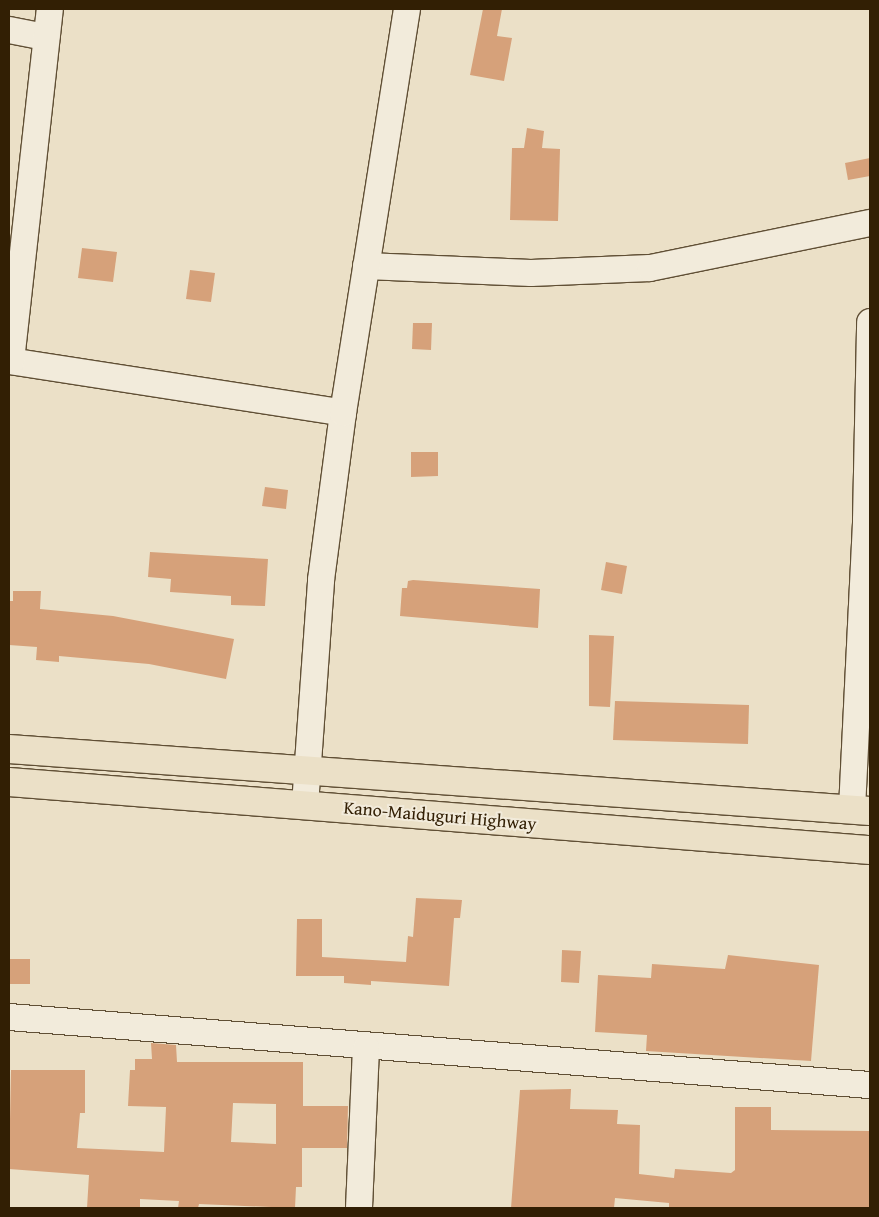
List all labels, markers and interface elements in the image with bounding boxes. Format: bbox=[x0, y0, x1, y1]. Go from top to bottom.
street label: Kano-Maiduguri Highway bbox=[343, 797, 537, 835]

